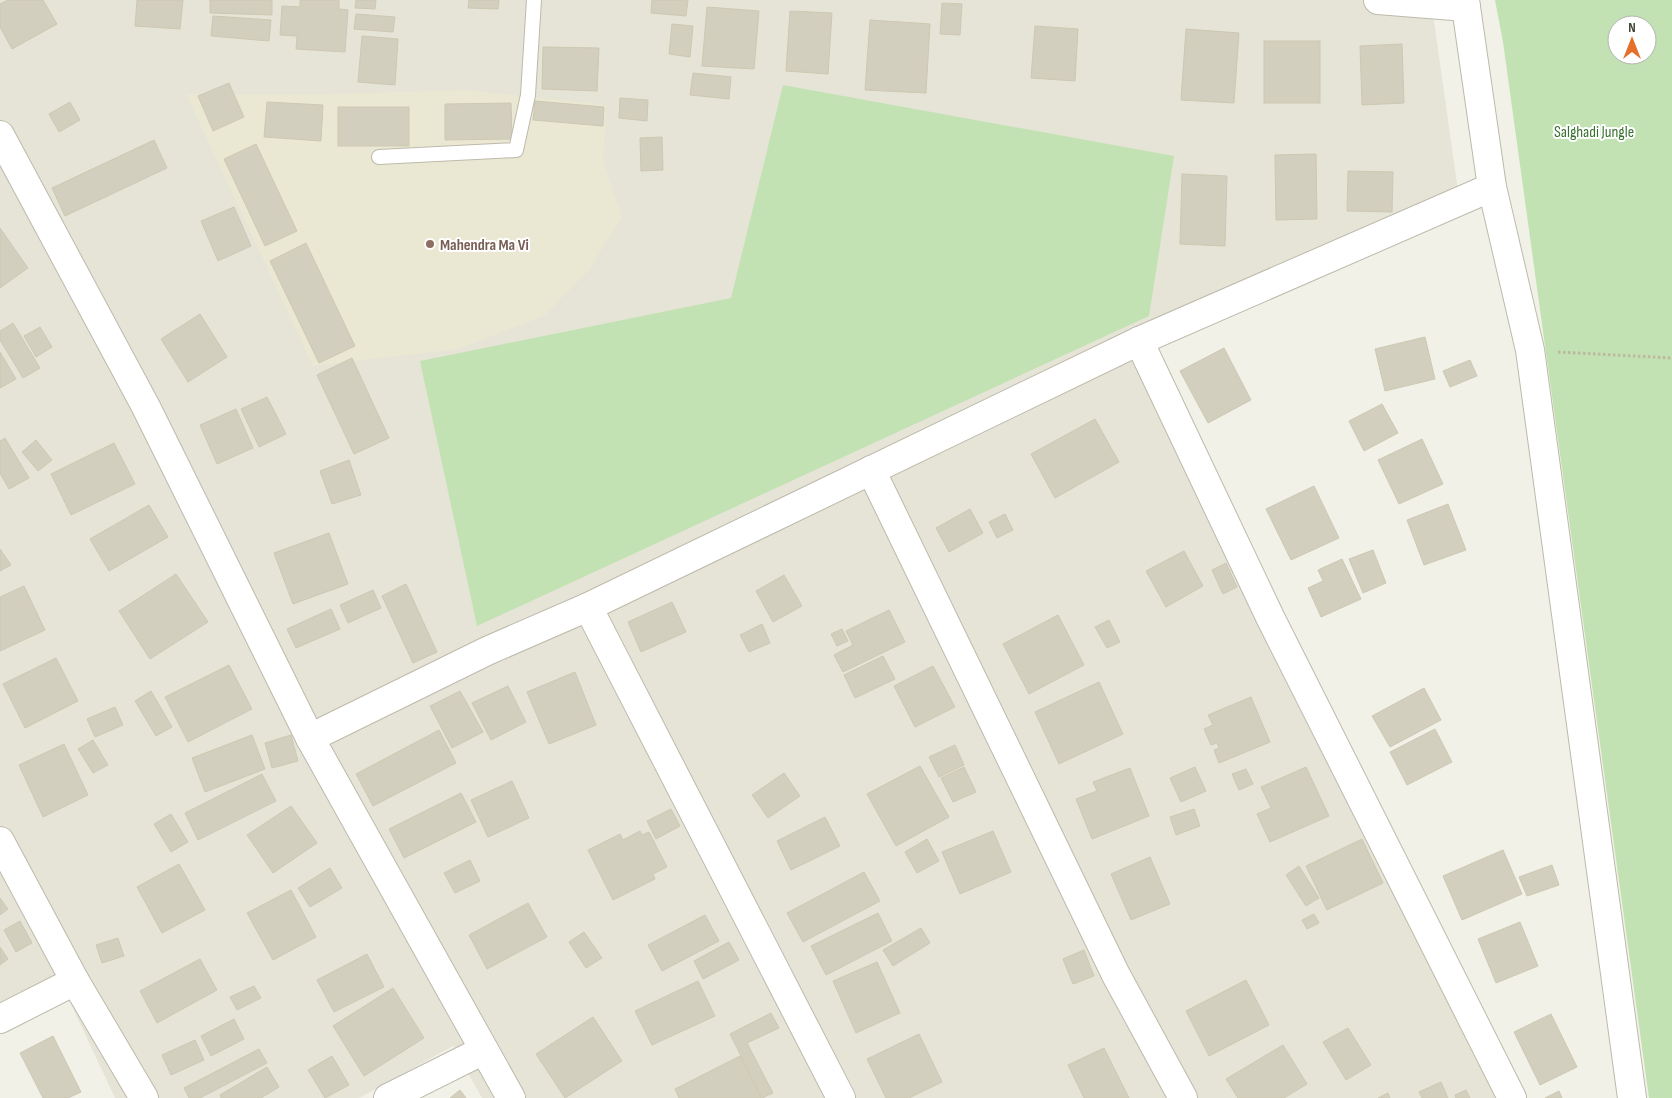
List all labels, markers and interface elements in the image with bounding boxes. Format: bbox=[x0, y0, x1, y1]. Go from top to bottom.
north arrow bbox=[1607, 15, 1657, 65]
text: N bbox=[1628, 19, 1636, 36]
park label: Salghadi Jungle bbox=[1554, 123, 1634, 142]
place label: Mahendra Ma Vi bbox=[440, 236, 529, 255]
marker: Mahendra Ma Vi bbox=[424, 238, 436, 250]

